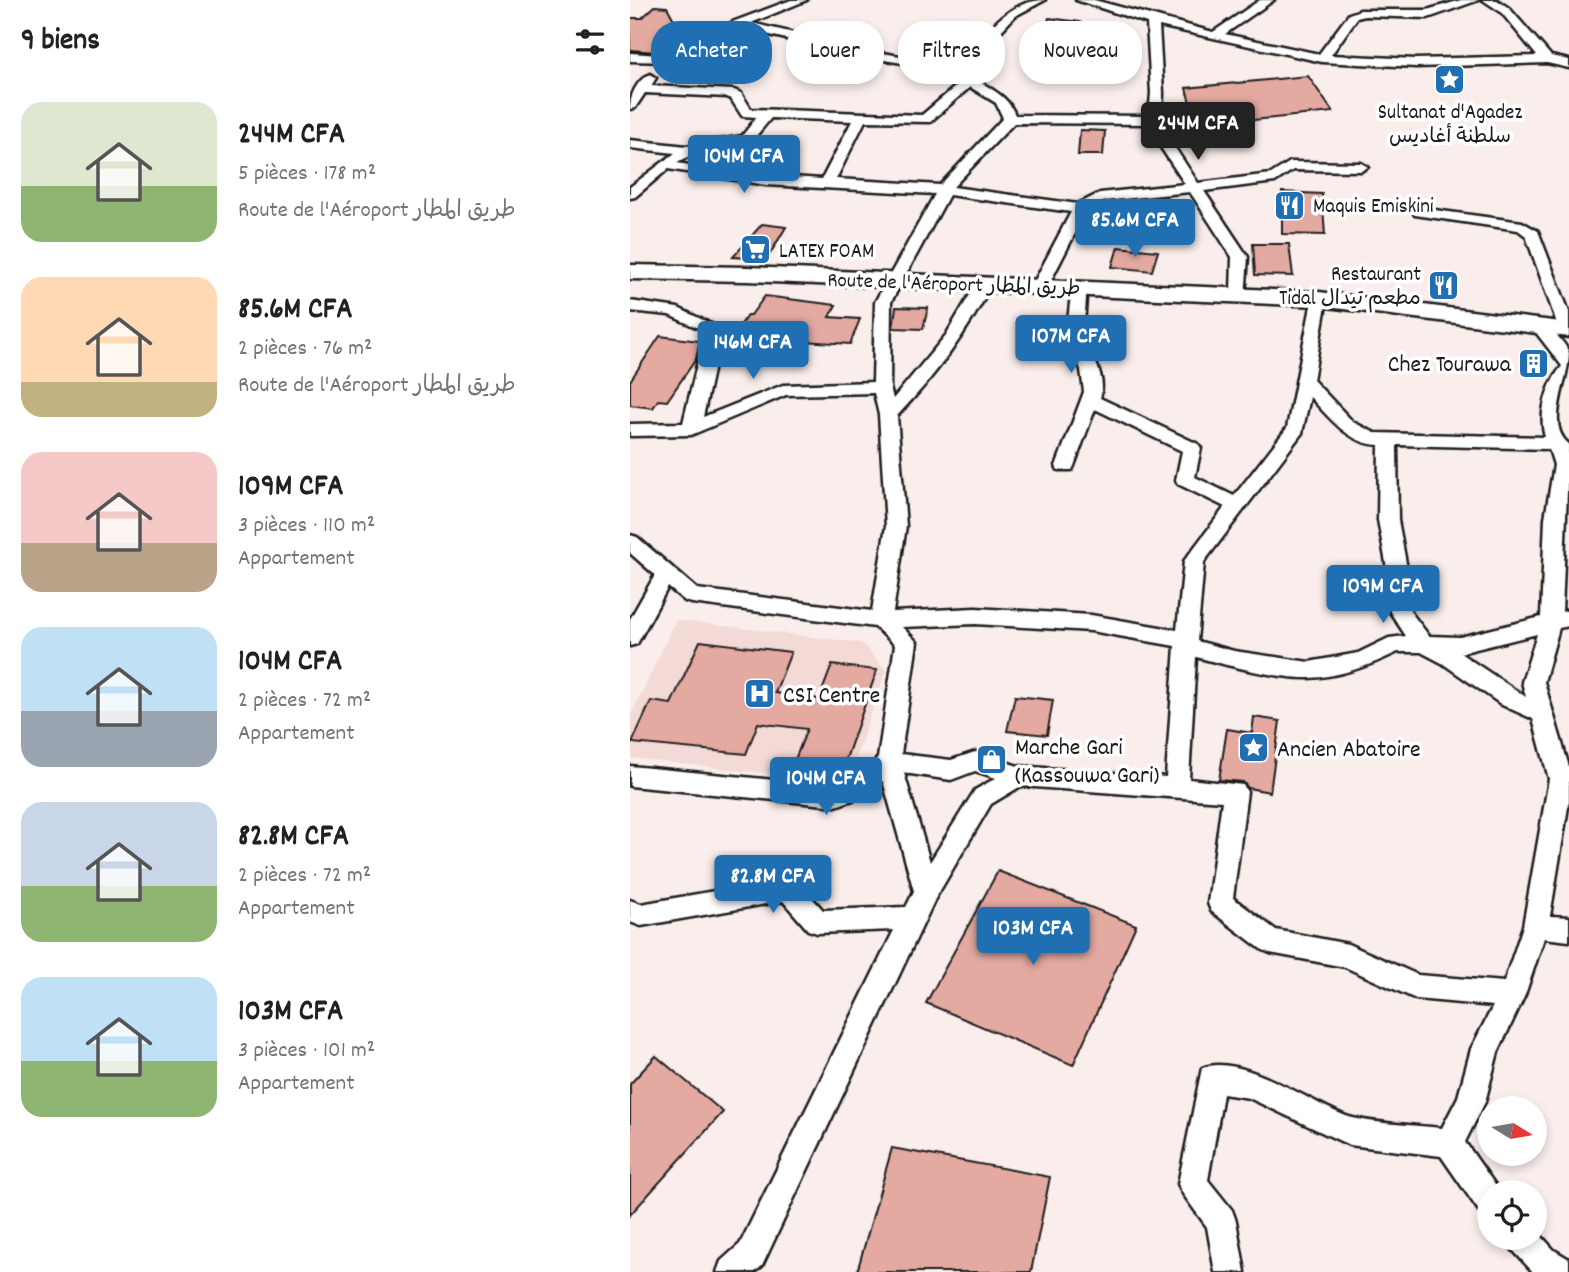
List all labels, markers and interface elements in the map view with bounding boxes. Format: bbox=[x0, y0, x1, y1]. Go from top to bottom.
text: 9 biens bbox=[21, 21, 100, 64]
chip: Acheter bbox=[651, 21, 772, 84]
chip: Louer bbox=[786, 21, 884, 84]
chip: Filtres bbox=[898, 21, 1005, 84]
chip: Nouveau bbox=[1019, 21, 1142, 84]
icon: filters bbox=[571, 23, 609, 61]
place icon: Sultanat d'Agadez سلطنة أغاديس bbox=[1433, 62, 1467, 96]
place label: Sultanat d'Agadez سلطنة أغاديس bbox=[1378, 99, 1522, 153]
pin: 244M CFA bbox=[1126, 102, 1270, 162]
text: 244M CFA bbox=[1157, 108, 1239, 141]
text: 244M CFA bbox=[238, 115, 345, 158]
icon: home bbox=[77, 130, 161, 214]
pin: 104M CFA bbox=[672, 136, 816, 195]
text: 104M CFA bbox=[704, 141, 784, 174]
text: 5 pièces · 178 m² bbox=[238, 158, 376, 191]
restaurant icon: Maquis Emiskini bbox=[1273, 188, 1307, 222]
place label: Maquis Emiskini bbox=[1313, 193, 1434, 223]
text: Route de l'Aéroport طريق المطار bbox=[238, 195, 516, 228]
pin: 85.6M CFA bbox=[1055, 200, 1215, 259]
text: 85.6M CFA bbox=[1091, 205, 1179, 238]
supermarket icon: LATEX FOAM bbox=[739, 233, 773, 267]
place label: LATEX FOAM bbox=[779, 238, 874, 268]
place label: Restaurant Tidal مطعم تيدال bbox=[1279, 261, 1421, 315]
street label: Route de l'Aéroport طريق المطار bbox=[827, 267, 1081, 305]
restaurant icon: Restaurant Tidal مطعم تيدال bbox=[1427, 268, 1461, 302]
text: 85.6M CFA bbox=[238, 290, 353, 333]
icon: home bbox=[77, 305, 161, 389]
pin: 107M CFA bbox=[999, 316, 1143, 375]
text: 107M CFA bbox=[1031, 321, 1111, 354]
pin: 146M CFA bbox=[681, 322, 825, 381]
text: 146M CFA bbox=[714, 327, 792, 360]
text: 2 pièces · 76 m² bbox=[238, 333, 372, 366]
building icon: Chez Tourawa bbox=[1517, 346, 1551, 380]
place label: Chez Tourawa bbox=[1388, 349, 1512, 383]
text: Route de l'Aéroport طريق المطار bbox=[238, 370, 516, 403]
text: 109M CFA bbox=[238, 467, 344, 510]
icon: home bbox=[77, 480, 161, 564]
text: 3 pièces · 110 m² bbox=[238, 510, 375, 543]
text: Appartement bbox=[238, 543, 355, 576]
pin: 109M CFA bbox=[1311, 566, 1455, 625]
text: 109M CFA bbox=[1342, 571, 1424, 604]
text: 104M CFA bbox=[238, 642, 342, 685]
icon: home bbox=[77, 655, 161, 739]
hospital icon: CSI Centre bbox=[743, 677, 777, 711]
place label: CSI Centre bbox=[783, 680, 880, 714]
text: 2 pièces · 72 m² bbox=[238, 685, 371, 718]
text: Appartement bbox=[238, 718, 355, 751]
place icon: Ancien Abatoire bbox=[1237, 731, 1271, 765]
place label: Marche Gari (Kassouwa Gari) bbox=[1015, 732, 1159, 794]
place label: Ancien Abatoire bbox=[1277, 734, 1421, 768]
shop icon: Marche Gari (Kassouwa Gari) bbox=[975, 743, 1009, 777]
pin: 104M CFA bbox=[754, 758, 898, 817]
text: 104M CFA bbox=[786, 763, 866, 796]
text: 82.8M CFA bbox=[238, 817, 349, 860]
icon: home bbox=[77, 830, 161, 914]
pin: 82.8M CFA bbox=[693, 856, 853, 915]
text: 2 pièces · 72 m² bbox=[238, 860, 371, 893]
text: 82.8M CFA bbox=[730, 861, 816, 894]
text: Appartement bbox=[238, 893, 355, 926]
pin: 103M CFA bbox=[961, 908, 1105, 967]
text: 103M CFA bbox=[993, 913, 1073, 946]
text: 103M CFA bbox=[238, 992, 343, 1035]
icon: home bbox=[77, 1005, 161, 1089]
text: 3 pièces · 101 m² bbox=[238, 1035, 375, 1068]
text: Appartement bbox=[238, 1068, 355, 1101]
north arrow bbox=[1477, 1096, 1547, 1166]
map controls bbox=[1477, 1096, 1547, 1250]
button: locate bbox=[1477, 1180, 1547, 1250]

